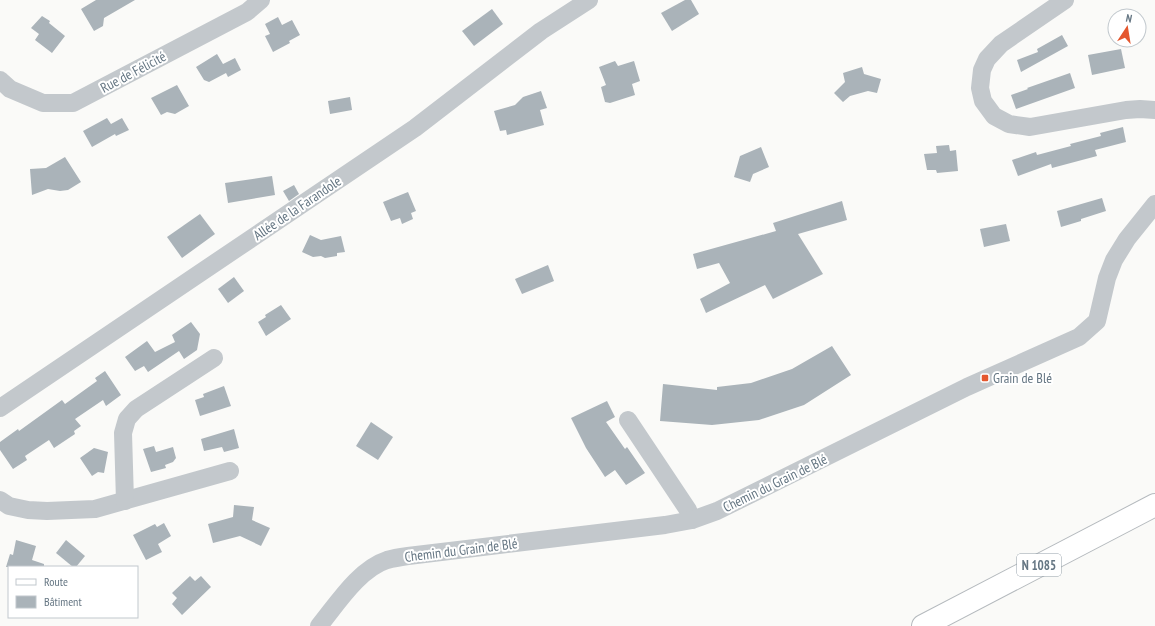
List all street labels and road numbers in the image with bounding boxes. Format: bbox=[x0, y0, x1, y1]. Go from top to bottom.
street label: Rue de Félicité bbox=[97, 47, 169, 97]
street label: Allée de la Farandole bbox=[250, 172, 345, 244]
street label: Chemin du Grain de Blé bbox=[720, 450, 830, 516]
street label: Chemin du Grain de Blé bbox=[403, 534, 519, 566]
road number: N 1085 bbox=[1017, 554, 1061, 576]

